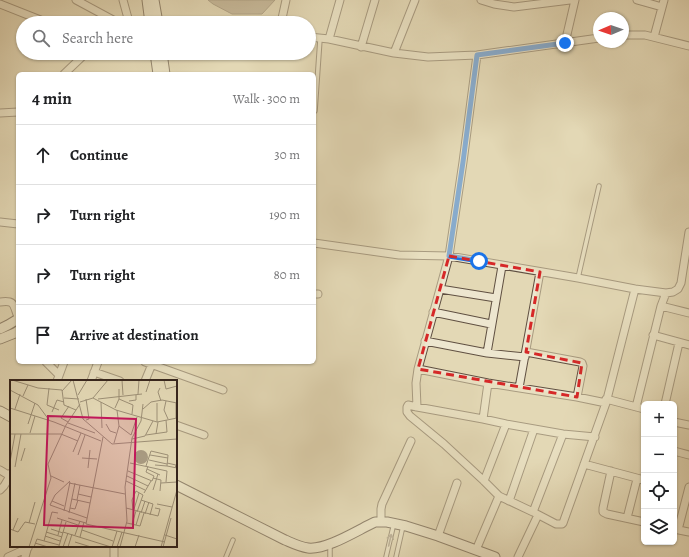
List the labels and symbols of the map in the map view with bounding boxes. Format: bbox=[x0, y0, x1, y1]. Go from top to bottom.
north arrow bbox=[593, 12, 629, 48]
route end bbox=[556, 34, 574, 52]
route start bbox=[470, 252, 488, 270]
inset map bbox=[10, 380, 177, 547]
one-way arrow bbox=[386, 534, 394, 547]

